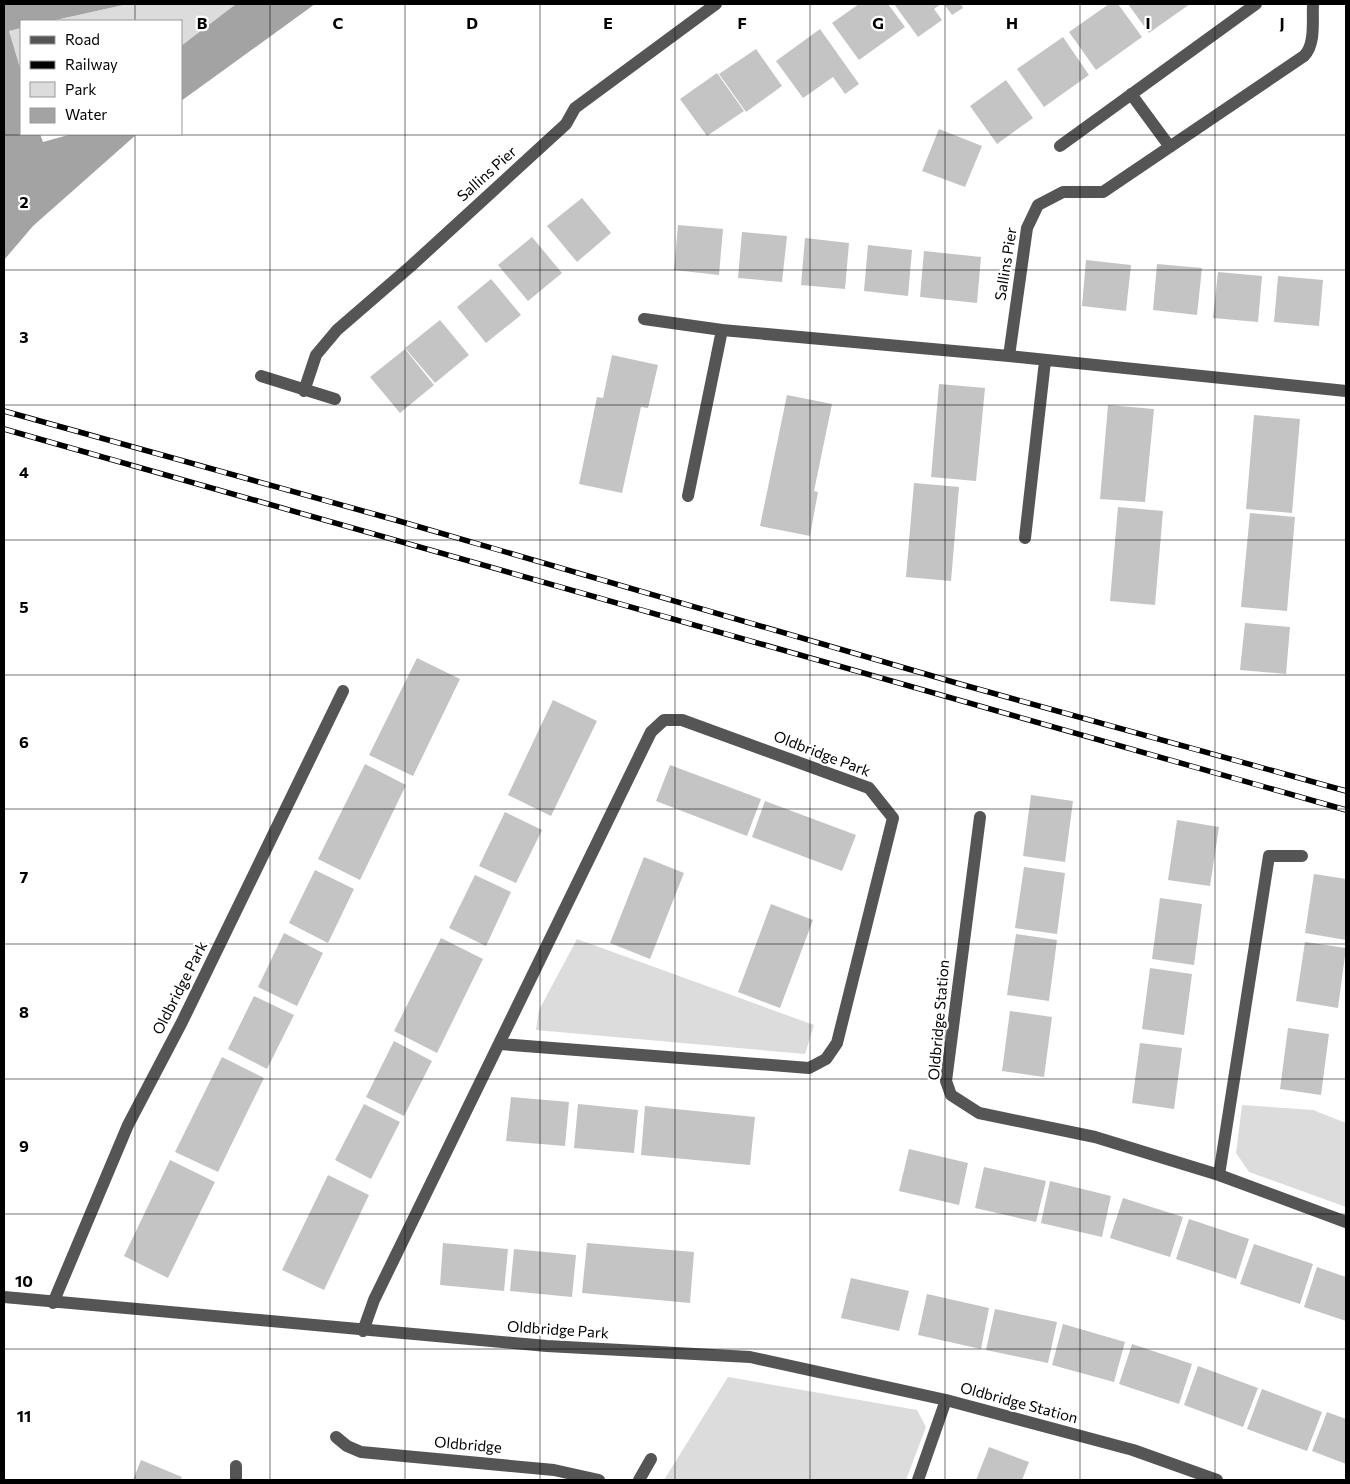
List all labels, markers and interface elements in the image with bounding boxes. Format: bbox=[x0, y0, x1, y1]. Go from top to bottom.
text: B bbox=[197, 13, 208, 32]
text: C bbox=[333, 13, 344, 32]
text: D bbox=[466, 13, 478, 32]
text: E bbox=[603, 13, 613, 32]
text: F bbox=[737, 13, 747, 32]
text: G bbox=[872, 13, 884, 32]
text: H bbox=[1006, 13, 1018, 32]
text: I bbox=[1145, 13, 1151, 32]
text: J bbox=[1279, 13, 1285, 32]
legend bbox=[20, 20, 182, 135]
text: Road bbox=[65, 30, 100, 48]
text: Railway bbox=[65, 55, 118, 73]
text: Park bbox=[65, 80, 96, 98]
text: Water bbox=[65, 105, 107, 123]
street label: Sallins Pier bbox=[453, 142, 520, 205]
text: 2 bbox=[19, 192, 29, 211]
street label: Sallins Pier bbox=[990, 226, 1020, 302]
text: 3 bbox=[19, 327, 29, 346]
text: 4 bbox=[19, 462, 29, 481]
text: 5 bbox=[19, 597, 29, 616]
street label: Oldbridge Park bbox=[771, 726, 873, 780]
text: 6 bbox=[19, 732, 29, 751]
text: 7 bbox=[20, 867, 29, 886]
street label: Oldbridge Park bbox=[148, 938, 210, 1037]
street label: Oldbridge Station bbox=[924, 959, 952, 1081]
text: 8 bbox=[19, 1002, 29, 1021]
text: 9 bbox=[19, 1136, 29, 1155]
text: 10 bbox=[15, 1271, 33, 1290]
street label: Oldbridge Park bbox=[506, 1316, 610, 1342]
street label: Oldbridge Station bbox=[958, 1378, 1080, 1426]
text: 11 bbox=[17, 1406, 31, 1425]
street label: Oldbridge bbox=[433, 1432, 503, 1456]

